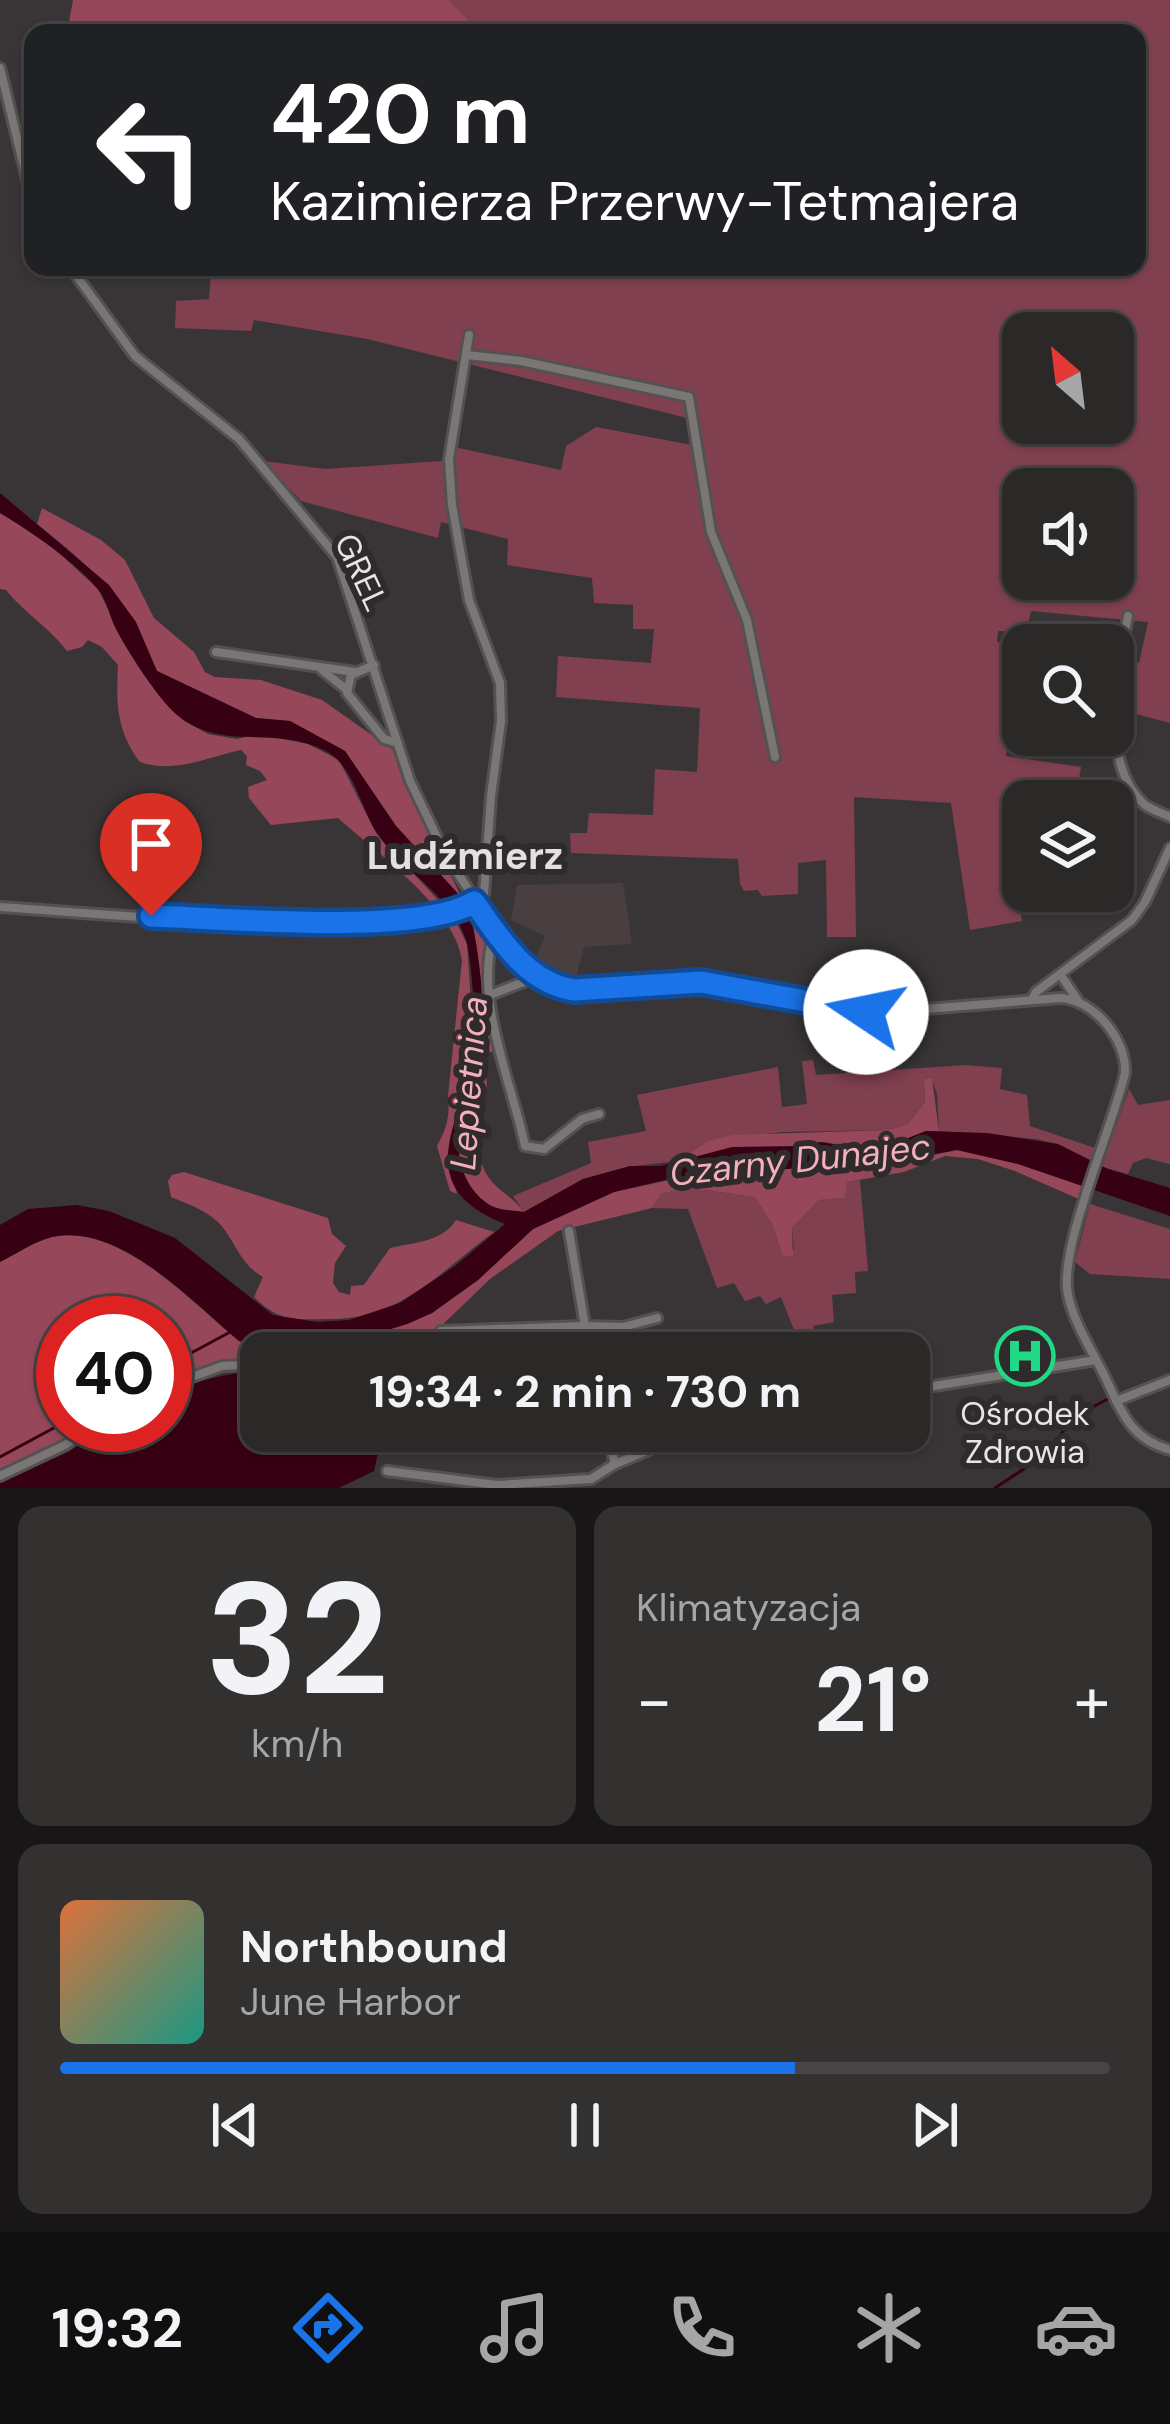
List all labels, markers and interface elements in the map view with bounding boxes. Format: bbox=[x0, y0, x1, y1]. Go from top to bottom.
text: 420 m bbox=[270, 60, 531, 169]
icon: left bbox=[72, 72, 228, 228]
text: Kazimierza Przerwy-Tetmajera bbox=[270, 166, 1019, 237]
north arrow bbox=[1002, 312, 1134, 444]
map controls bbox=[1002, 312, 1134, 912]
button: sound bbox=[1002, 468, 1134, 600]
street label: GREL bbox=[325, 527, 398, 618]
button: search bbox=[1002, 624, 1134, 756]
button: layers bbox=[1002, 780, 1134, 912]
pin bbox=[100, 793, 202, 916]
icon: arrive bbox=[118, 811, 184, 877]
district label: Ludźmierz bbox=[367, 830, 563, 881]
position arrow bbox=[803, 949, 929, 1075]
water label: Lepietnica bbox=[439, 994, 498, 1172]
water label: Czarny Dunajec bbox=[667, 1122, 933, 1197]
speed limit sign: 40 bbox=[36, 1296, 192, 1452]
hospital icon: Ośrodek Zdrowia bbox=[994, 1325, 1056, 1387]
text: 19:34 · 2 min · 730 m bbox=[369, 1362, 801, 1421]
place label: Ośrodek Zdrowia bbox=[960, 1392, 1090, 1473]
text: 32 bbox=[205, 1538, 389, 1741]
text: Klimatyzacja bbox=[636, 1582, 861, 1633]
text: 21° bbox=[814, 1642, 932, 1759]
text: − bbox=[636, 1658, 672, 1743]
text: + bbox=[1074, 1658, 1110, 1743]
text: km/h bbox=[251, 1718, 343, 1769]
text: Northbound bbox=[240, 1917, 508, 1976]
text: June Harbor bbox=[240, 1976, 461, 2027]
icon: previous bbox=[202, 2092, 268, 2158]
icon: pause bbox=[552, 2092, 618, 2158]
icon: next bbox=[902, 2092, 968, 2158]
icon: directions bbox=[286, 2286, 370, 2370]
icon: music bbox=[473, 2286, 557, 2370]
icon: phone bbox=[660, 2286, 744, 2370]
icon: climate bbox=[847, 2286, 931, 2370]
icon: car bbox=[1034, 2286, 1118, 2370]
text: 19:32 bbox=[52, 2293, 183, 2364]

